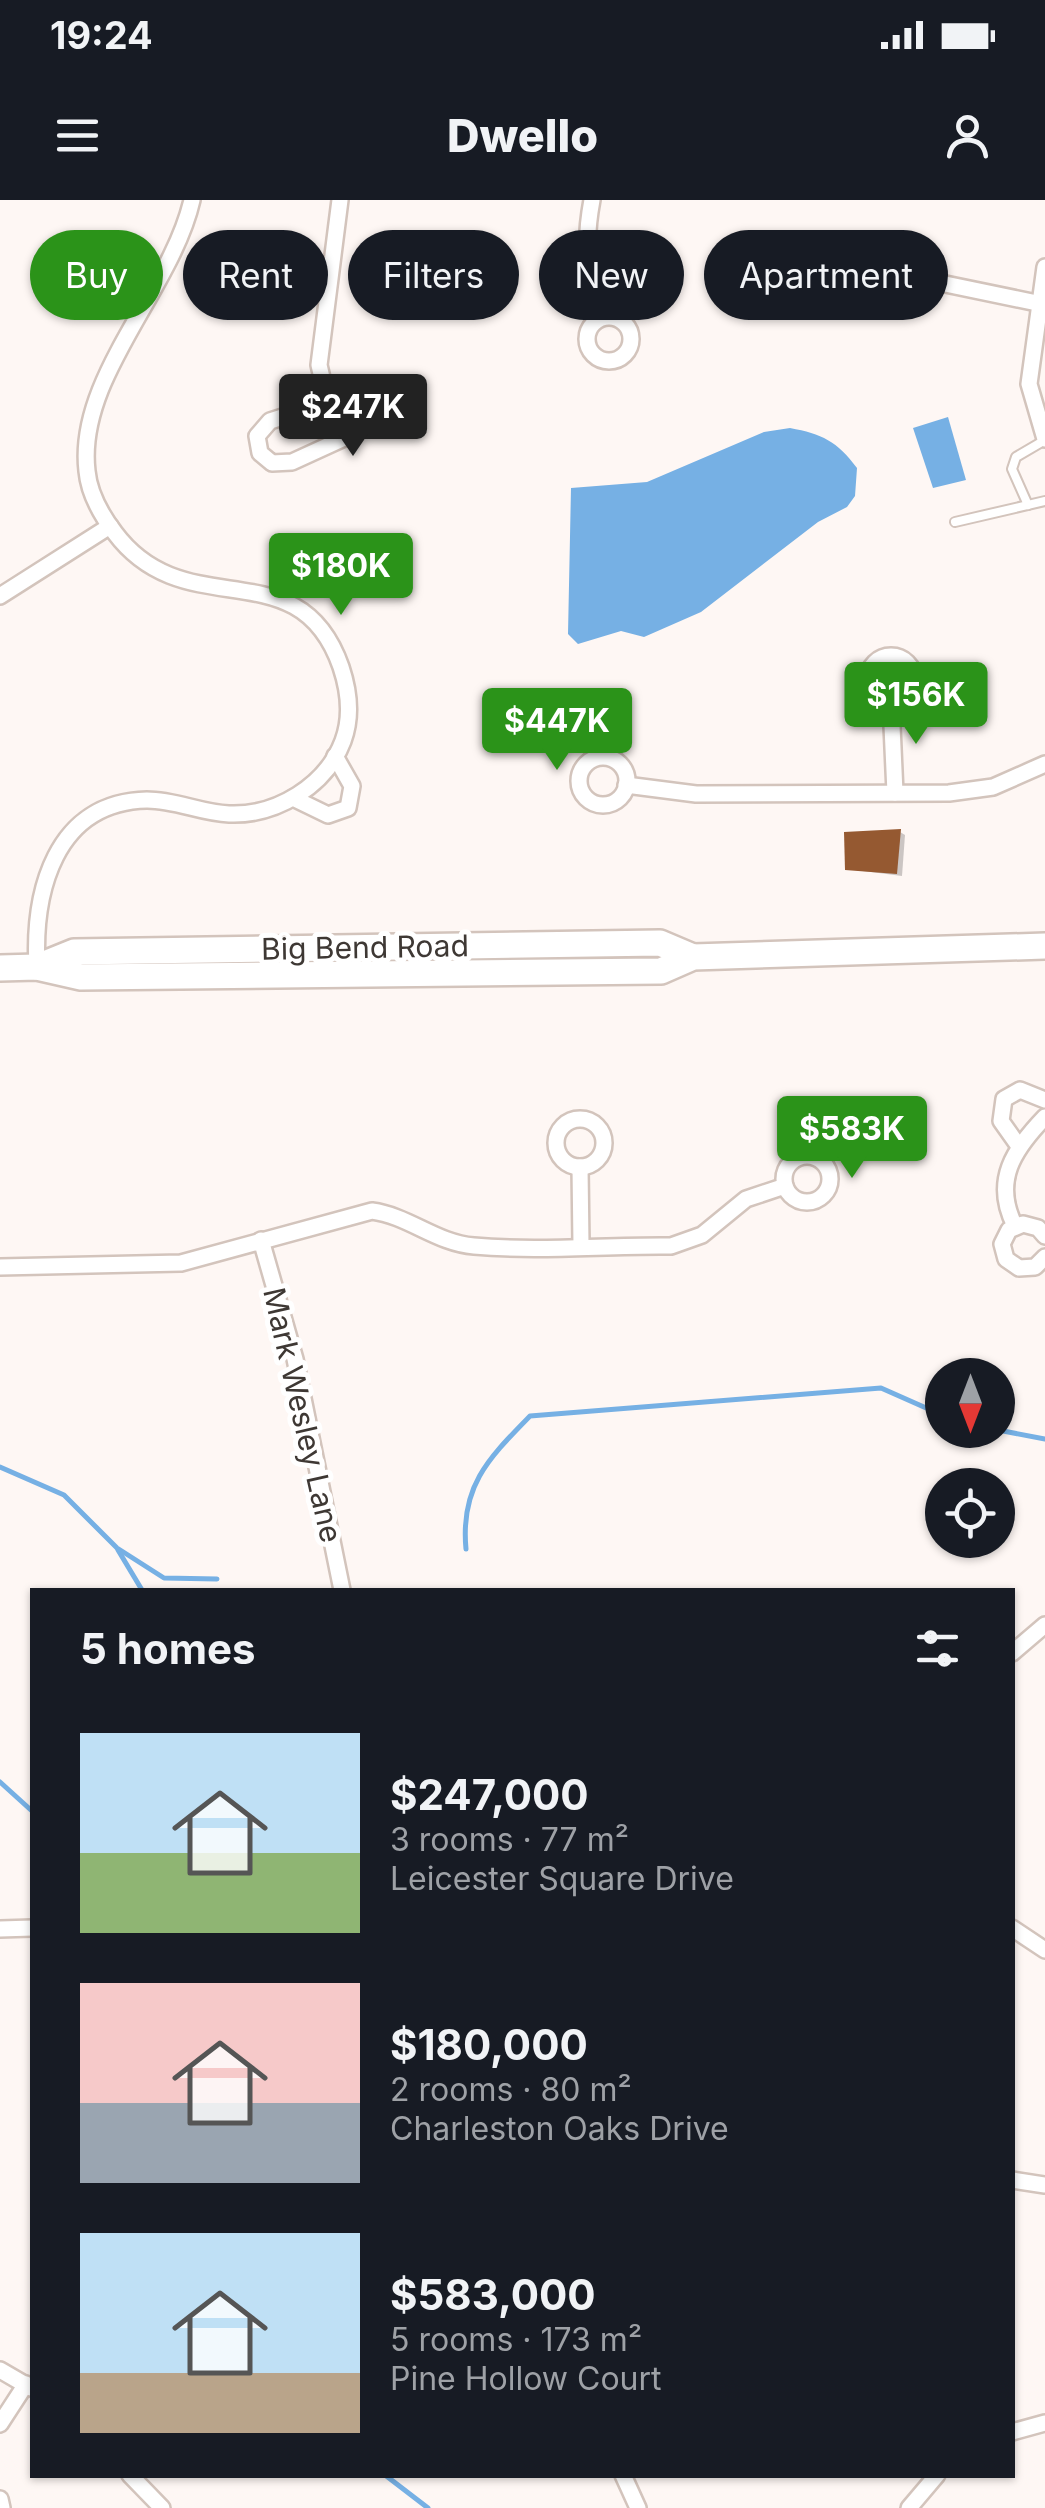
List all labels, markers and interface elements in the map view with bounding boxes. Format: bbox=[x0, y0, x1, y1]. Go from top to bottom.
text: 19:24 bbox=[50, 12, 153, 58]
icon: menu bbox=[50, 108, 105, 163]
text: Dwello bbox=[447, 108, 598, 163]
icon: person bbox=[940, 108, 995, 163]
chip: Buy bbox=[30, 230, 163, 320]
chip: Rent bbox=[183, 230, 328, 320]
chip: Filters bbox=[348, 230, 519, 320]
chip: New bbox=[539, 230, 684, 320]
chip: Apartment bbox=[704, 230, 948, 320]
pin: $247K bbox=[283, 374, 423, 459]
text: $247K bbox=[301, 387, 405, 426]
pin: $180K bbox=[271, 533, 411, 618]
text: $180K bbox=[291, 546, 391, 585]
pin: $156K bbox=[846, 662, 986, 747]
text: $156K bbox=[867, 675, 966, 714]
pin: $447K bbox=[487, 688, 627, 773]
text: $447K bbox=[504, 701, 610, 740]
street label: Big Bend Road bbox=[261, 927, 469, 967]
pin: $583K bbox=[782, 1096, 922, 1181]
text: $583K bbox=[799, 1109, 905, 1148]
street label: Mark Wesley Lane bbox=[256, 1284, 350, 1546]
north arrow bbox=[925, 1358, 1015, 1448]
map controls bbox=[925, 1358, 1015, 1558]
button: locate bbox=[925, 1468, 1015, 1558]
icon: filters bbox=[910, 1621, 965, 1676]
text: 5 homes bbox=[80, 1623, 256, 1674]
text: $247,000 bbox=[390, 1769, 589, 1820]
icon: home bbox=[160, 1773, 280, 1893]
text: 3 rooms · 77 m² bbox=[390, 1820, 629, 1859]
text: Leicester Square Drive bbox=[390, 1859, 734, 1898]
text: $180,000 bbox=[390, 2019, 588, 2070]
icon: home bbox=[160, 2023, 280, 2143]
text: 2 rooms · 80 m² bbox=[390, 2070, 632, 2109]
text: Charleston Oaks Drive bbox=[390, 2109, 729, 2148]
text: $583,000 bbox=[390, 2269, 596, 2320]
icon: home bbox=[160, 2273, 280, 2393]
text: 5 rooms · 173 m² bbox=[390, 2320, 642, 2359]
text: Pine Hollow Court bbox=[390, 2359, 662, 2398]

